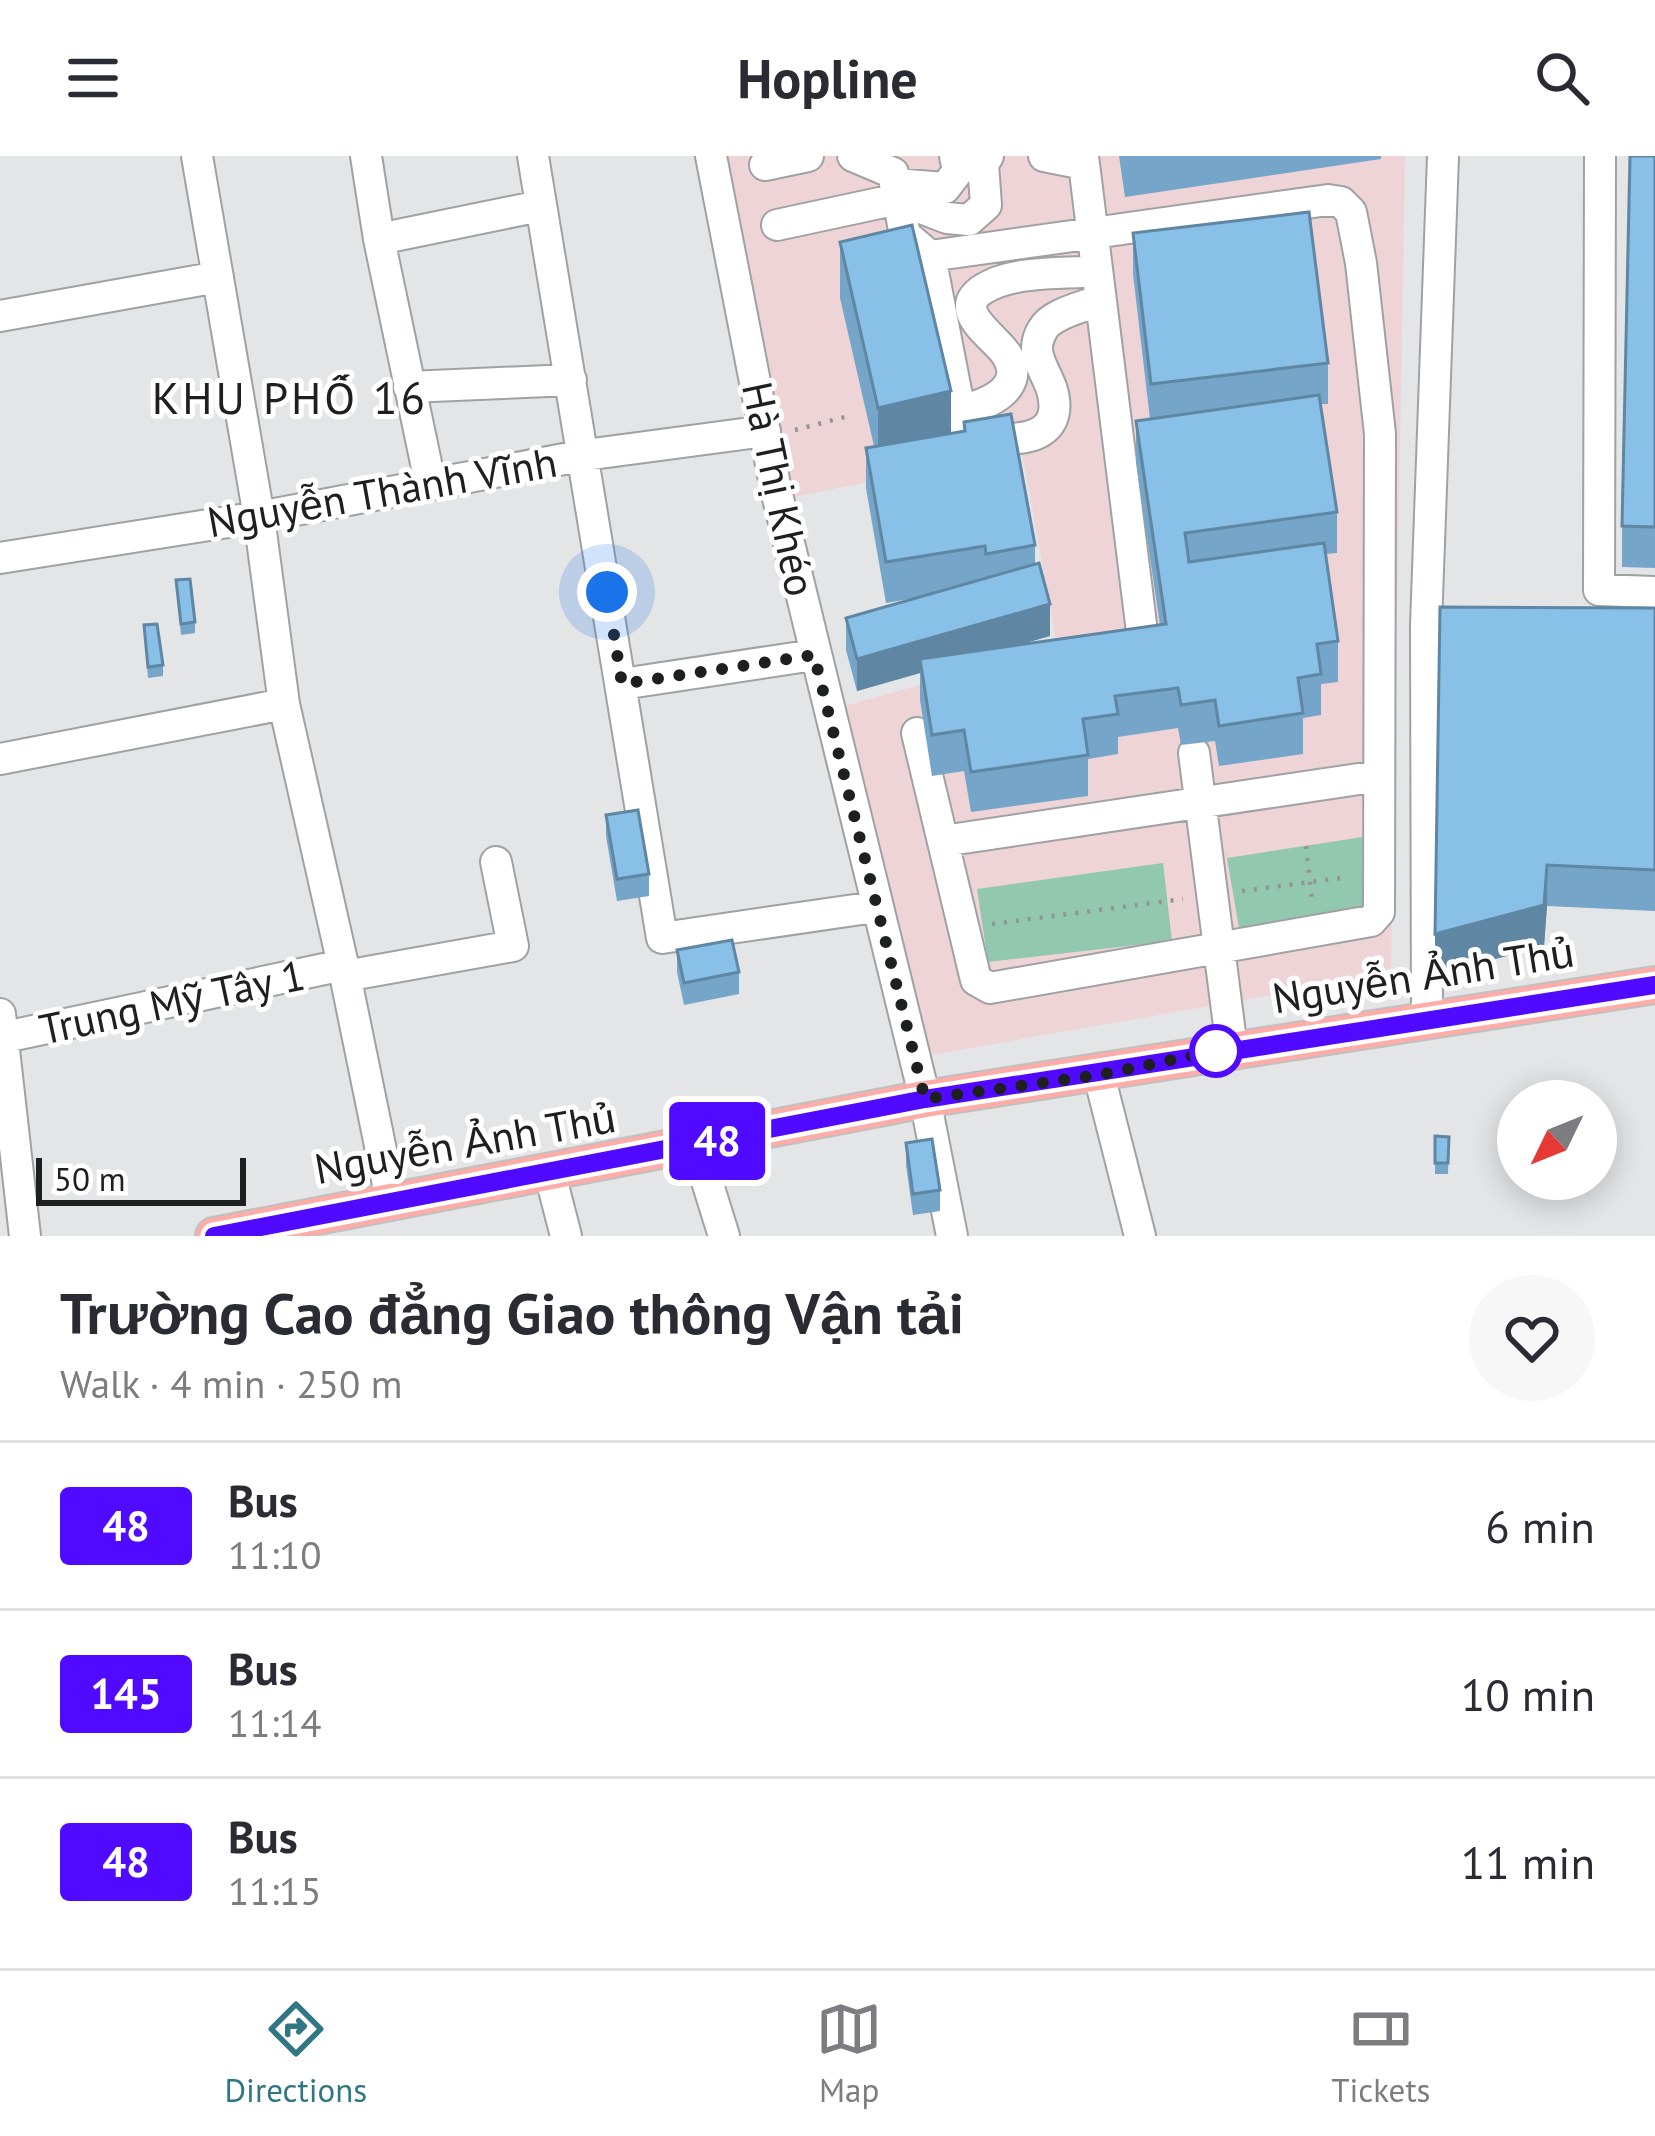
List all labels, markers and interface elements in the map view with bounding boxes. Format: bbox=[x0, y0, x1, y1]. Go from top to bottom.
text: Hopline bbox=[737, 43, 918, 113]
icon: menu bbox=[60, 45, 126, 111]
icon: search bbox=[1529, 45, 1595, 111]
district label: KHU PHỐ 16 bbox=[152, 368, 428, 426]
street label: Hà Thị Khéo bbox=[730, 377, 829, 601]
street label: Nguyễn Thành Vĩnh bbox=[203, 434, 561, 549]
your location bbox=[577, 562, 637, 622]
street label: Nguyễn Ảnh Thủ bbox=[1268, 924, 1577, 1025]
street label: Trung Mỹ Tây 1 bbox=[34, 947, 310, 1056]
unlabelled marker bbox=[1191, 1026, 1241, 1076]
north arrow bbox=[1497, 1080, 1617, 1200]
map controls bbox=[1497, 1080, 1617, 1200]
street label: Nguyễn Ảnh Thủ bbox=[310, 1089, 619, 1196]
line badge: 48 bbox=[663, 1102, 771, 1180]
text: 48 bbox=[693, 1113, 741, 1168]
scale bar bbox=[36, 1152, 246, 1205]
text: 50 m bbox=[54, 1157, 126, 1200]
button: heart bbox=[1469, 1275, 1595, 1401]
text: Trường Cao đẳng Giao thông Vận tải bbox=[60, 1276, 964, 1350]
text: Walk · 4 min · 250 m bbox=[60, 1358, 402, 1409]
text: Bus bbox=[228, 1471, 298, 1529]
text: 6 min bbox=[1485, 1497, 1595, 1555]
text: 48 bbox=[102, 1498, 150, 1553]
text: 11:10 bbox=[228, 1529, 322, 1580]
text: Bus bbox=[228, 1639, 298, 1697]
text: 10 min bbox=[1461, 1665, 1595, 1723]
text: 145 bbox=[90, 1666, 162, 1721]
text: 11:14 bbox=[228, 1697, 322, 1748]
text: Bus bbox=[228, 1807, 298, 1865]
text: 11 min bbox=[1461, 1833, 1595, 1891]
text: 48 bbox=[102, 1834, 150, 1889]
text: 11:15 bbox=[228, 1865, 322, 1916]
tab: Directions bbox=[225, 1996, 367, 2111]
tab: Map bbox=[816, 1996, 882, 2111]
tab: Tickets bbox=[1331, 1996, 1430, 2111]

